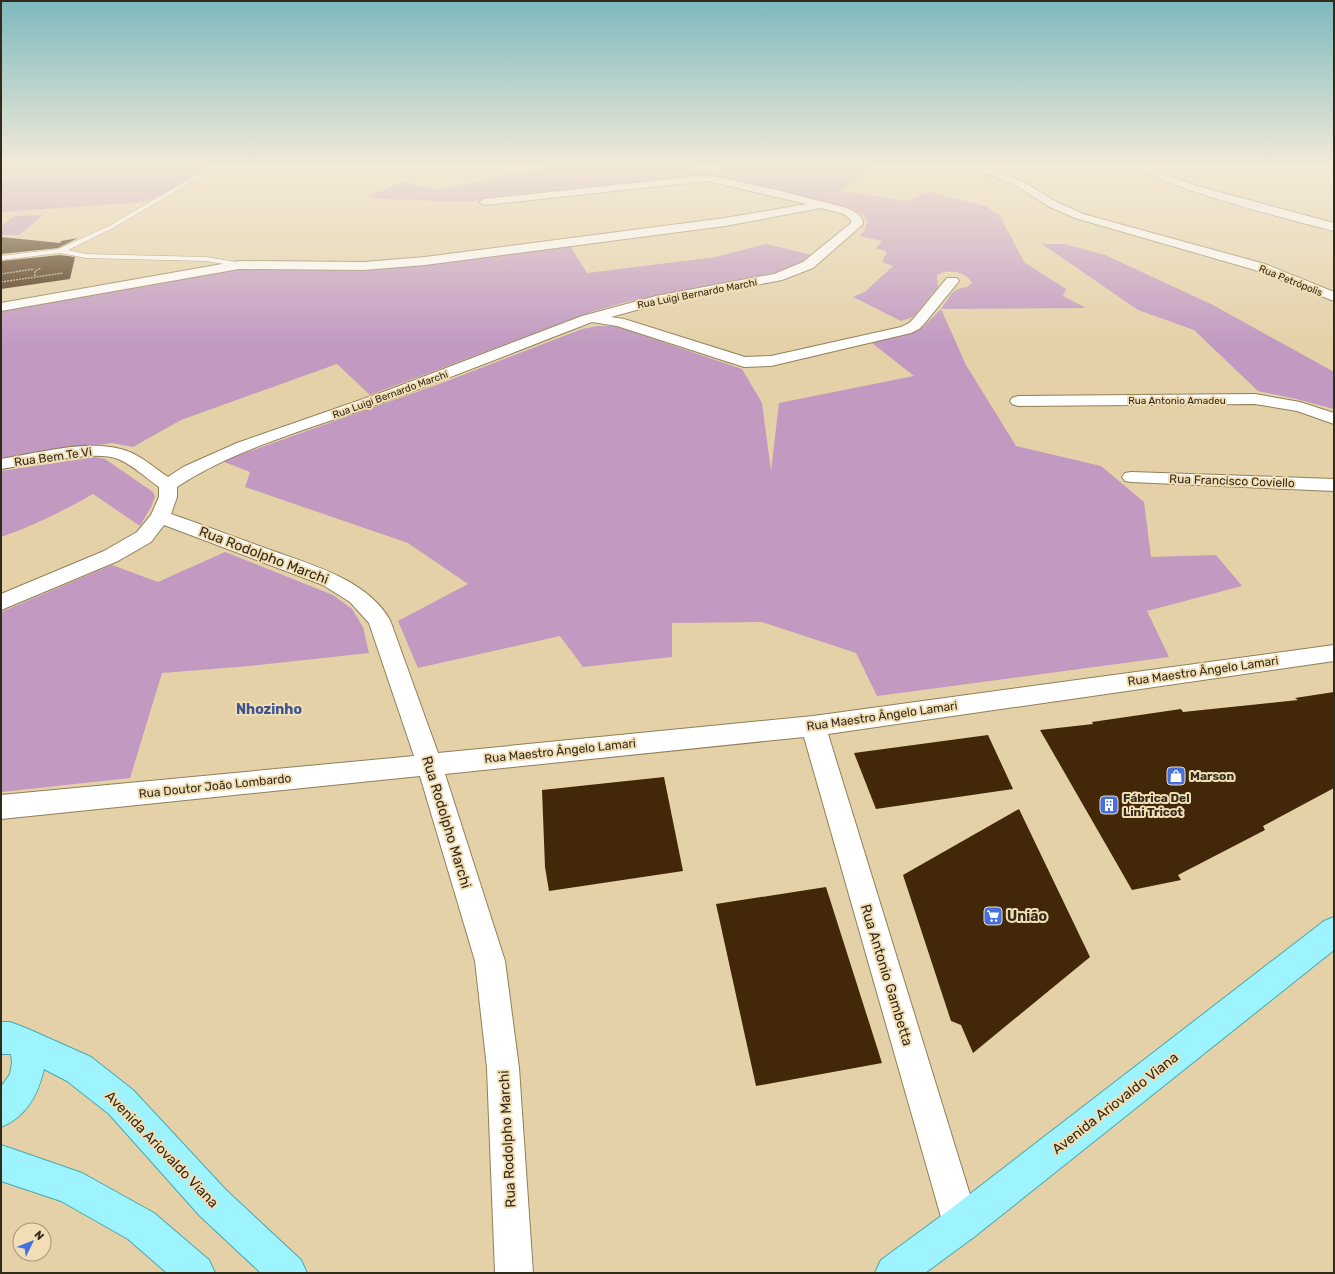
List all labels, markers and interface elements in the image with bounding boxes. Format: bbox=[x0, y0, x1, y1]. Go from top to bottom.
street label: Rua Petrópolis bbox=[1257, 263, 1324, 299]
street label: Rua Luigi Bernardo Marchi bbox=[636, 276, 758, 312]
street label: Rua Luigi Bernardo Marchi bbox=[331, 368, 450, 421]
street label: Rua Antonio Amadeu bbox=[1128, 395, 1226, 407]
street label: Rua Bem Te Vi bbox=[13, 445, 93, 469]
street label: Rua Francisco Coviello bbox=[1169, 472, 1295, 490]
street label: Rua Rodolpho Marchi bbox=[197, 523, 331, 588]
street label: Rua Maestro Ângelo Lamari bbox=[1127, 653, 1280, 689]
street label: Rua Maestro Ângelo Lamari bbox=[806, 698, 959, 734]
district label: Nhozinho bbox=[236, 701, 302, 718]
street label: Rua Maestro Ângelo Lamari bbox=[484, 736, 637, 766]
street label: Rua Rodolpho Marchi bbox=[418, 754, 475, 890]
shop icon: Marson bbox=[1165, 765, 1187, 787]
place label: Marson bbox=[1190, 769, 1234, 783]
street label: Rua Doutor João Lombardo bbox=[138, 771, 292, 801]
place label: Fábrica Del Lini Tricot bbox=[1123, 791, 1190, 819]
building icon: Fábrica Del Lini Tricot bbox=[1098, 794, 1120, 816]
street label: Rua Antonio Gambetta bbox=[857, 902, 916, 1048]
supermarket icon: União bbox=[982, 905, 1004, 927]
place label: União bbox=[1007, 908, 1047, 925]
street label: Avenida Ariovaldo Viana bbox=[1049, 1049, 1182, 1158]
street label: Rua Rodolpho Marchi bbox=[495, 1070, 520, 1208]
street label: Avenida Ariovaldo Viana bbox=[101, 1087, 222, 1211]
north arrow bbox=[12, 1222, 52, 1262]
text: N bbox=[31, 1228, 46, 1243]

